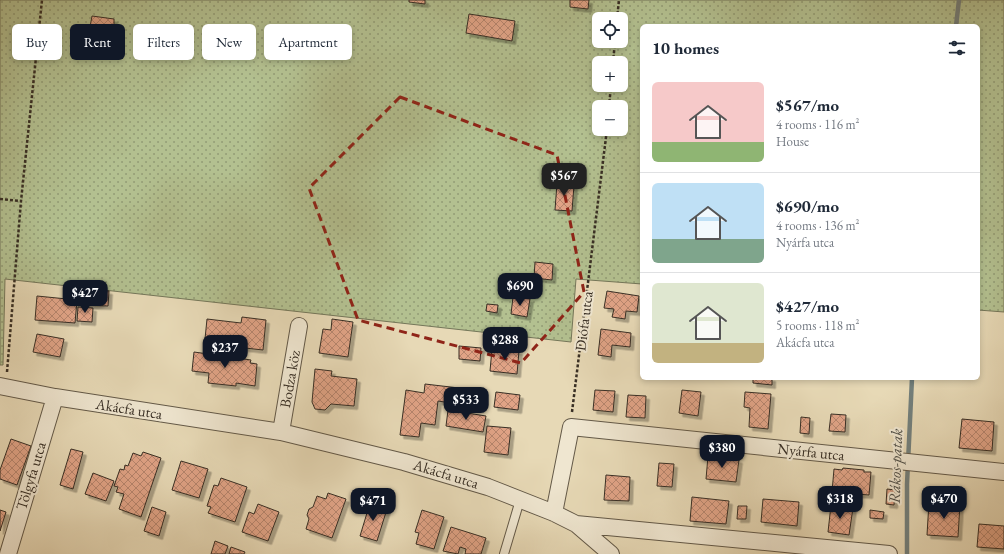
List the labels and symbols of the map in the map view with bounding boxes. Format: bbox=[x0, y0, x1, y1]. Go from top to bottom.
pin: $567 bbox=[540, 163, 588, 197]
pin: $690 bbox=[496, 273, 544, 307]
pin: $427 bbox=[61, 280, 109, 314]
street label: Diófa utca bbox=[570, 290, 597, 352]
pin: $288 bbox=[481, 327, 529, 361]
pin: $237 bbox=[201, 335, 249, 369]
street label: Bodza köz bbox=[275, 348, 304, 409]
pin: $533 bbox=[442, 387, 490, 421]
street label: Akácfa utca bbox=[93, 394, 164, 423]
water label: Rákos-patak bbox=[884, 427, 907, 504]
pin: $380 bbox=[698, 435, 746, 469]
street label: Tölgyfa utca bbox=[11, 439, 50, 512]
street label: Nyárfa utca bbox=[777, 439, 845, 464]
street label: Akácfa utca bbox=[410, 454, 481, 492]
pin: $318 bbox=[816, 486, 864, 520]
pin: $470 bbox=[920, 486, 968, 520]
pin: $471 bbox=[349, 488, 397, 522]

